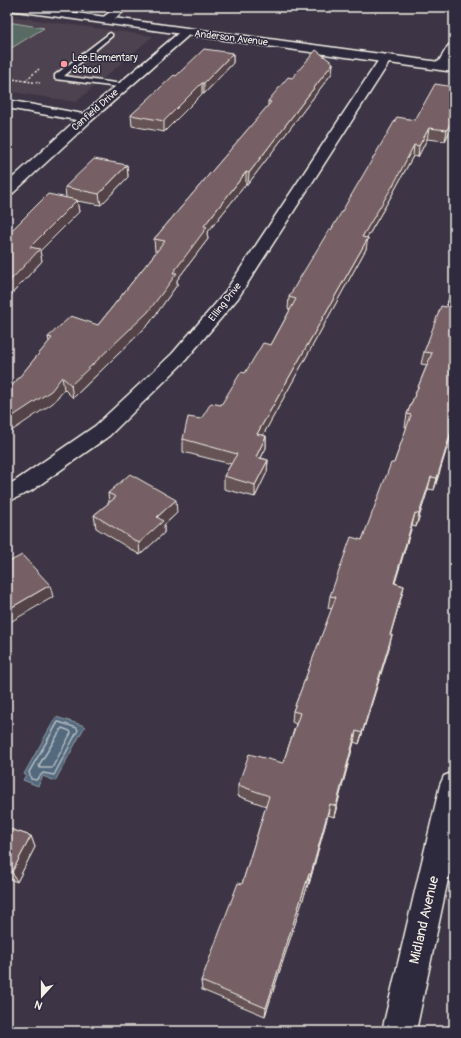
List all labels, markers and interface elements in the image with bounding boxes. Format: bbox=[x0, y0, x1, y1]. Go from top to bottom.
street label: Anderson Avenue bbox=[194, 28, 269, 48]
place label: Lee Elementary School bbox=[72, 52, 138, 76]
marker: Lee Elementary School bbox=[59, 59, 69, 69]
street label: Canfield Drive bbox=[69, 86, 121, 133]
street label: Elling Drive bbox=[206, 280, 244, 324]
street label: Midland Avenue bbox=[406, 874, 442, 966]
north arrow bbox=[22, 976, 62, 1016]
text: N bbox=[32, 997, 44, 1012]

